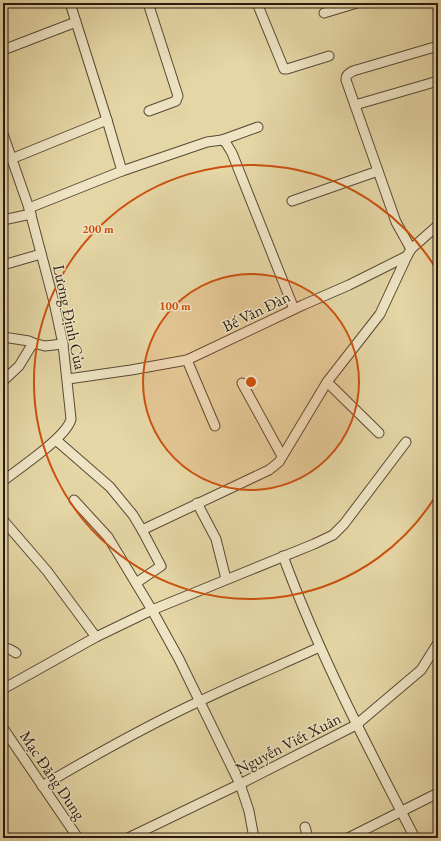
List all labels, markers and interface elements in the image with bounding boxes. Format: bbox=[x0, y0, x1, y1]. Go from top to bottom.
text: 200 m bbox=[82, 221, 114, 237]
street label: Lương Định Của bbox=[48, 263, 91, 372]
street label: Bế Văn Đàn bbox=[219, 286, 294, 337]
text: 100 m bbox=[159, 298, 191, 314]
centre of rings bbox=[244, 375, 258, 389]
street label: Nguyễn Viết Xuân bbox=[232, 708, 345, 779]
street label: Mạc Đăng Dung bbox=[15, 727, 91, 825]

